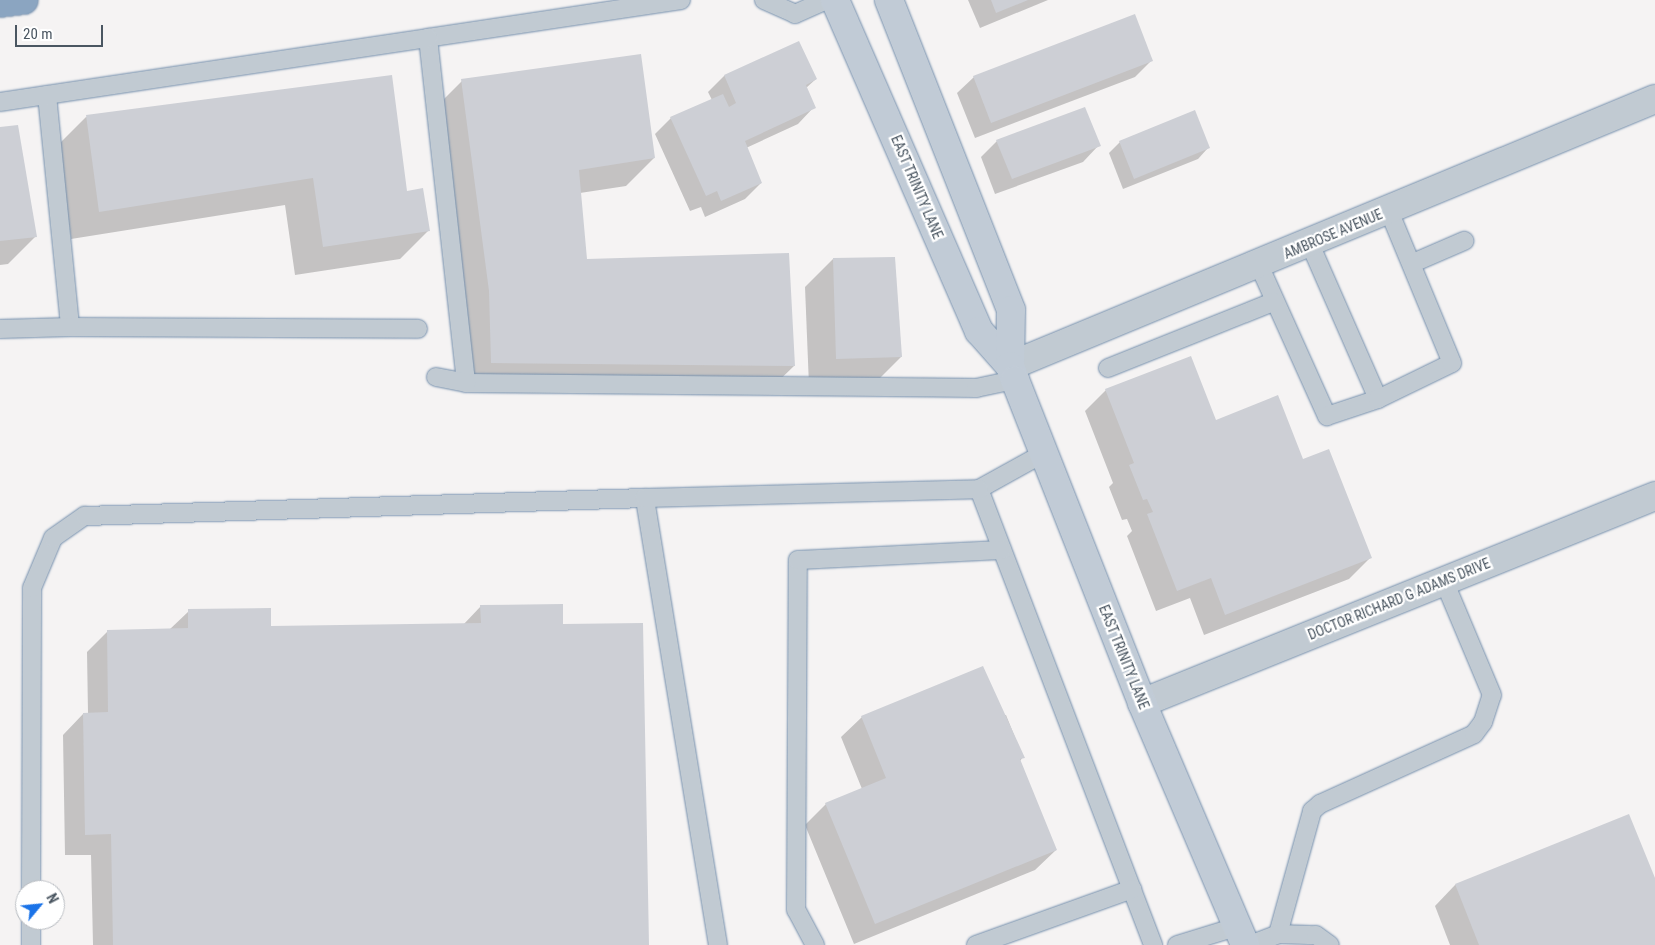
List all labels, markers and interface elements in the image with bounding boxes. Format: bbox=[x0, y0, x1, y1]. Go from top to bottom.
scale bar bbox=[18, 15, 105, 47]
text: 20 m bbox=[23, 25, 53, 43]
street label: EAST TRINITY LANE bbox=[887, 132, 947, 242]
street label: AMBROSE AVENUE bbox=[1281, 206, 1385, 262]
street label: DOCTOR RICHARD G ADAMS DRIVE bbox=[1305, 555, 1493, 643]
street label: EAST TRINITY LANE bbox=[1095, 602, 1153, 712]
north arrow bbox=[15, 880, 65, 930]
text: N bbox=[43, 891, 61, 906]

